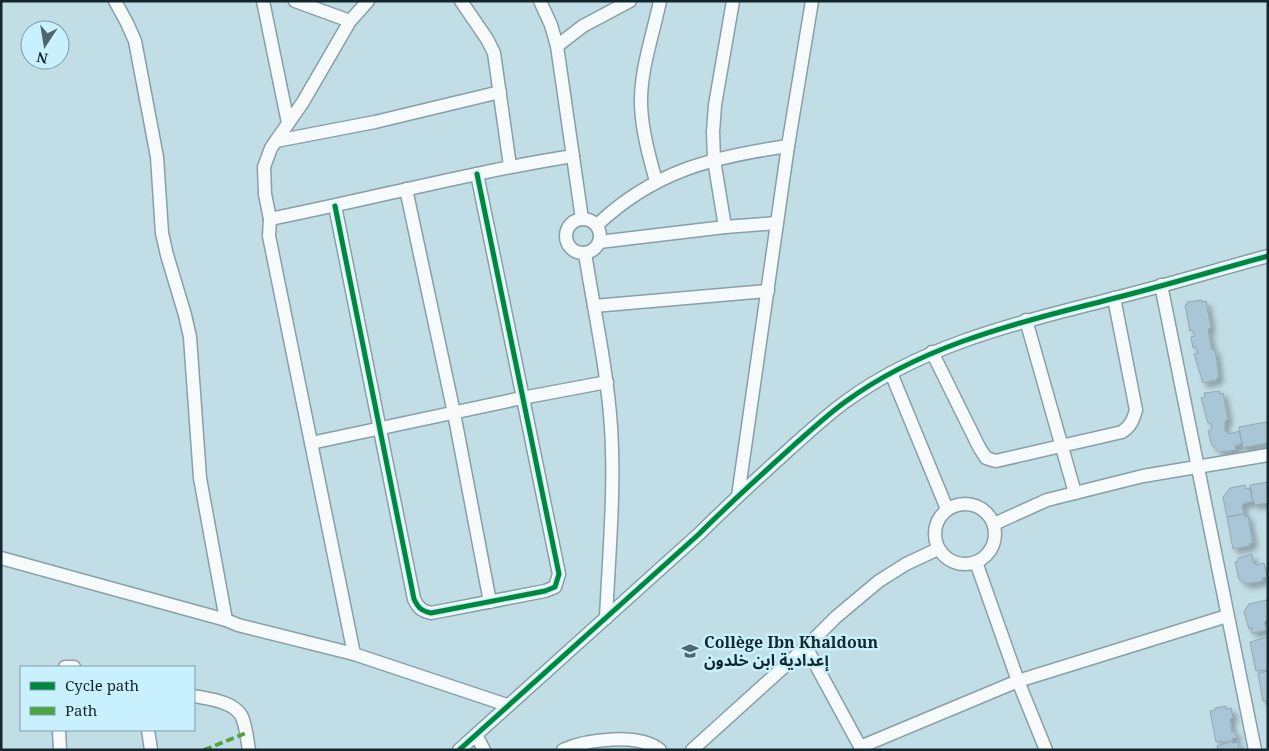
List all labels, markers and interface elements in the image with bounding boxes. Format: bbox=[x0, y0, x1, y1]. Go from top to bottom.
north arrow bbox=[20, 20, 70, 70]
text: N bbox=[35, 48, 50, 69]
place label: Collège Ibn Khaldoun إعدادية ابن خلدون bbox=[704, 631, 878, 672]
school or university icon: Collège Ibn Khaldoun إعدادية ابن خلدون bbox=[680, 641, 700, 661]
legend bbox=[20, 666, 195, 731]
text: Cycle path bbox=[65, 675, 140, 695]
text: Path bbox=[65, 700, 98, 720]

